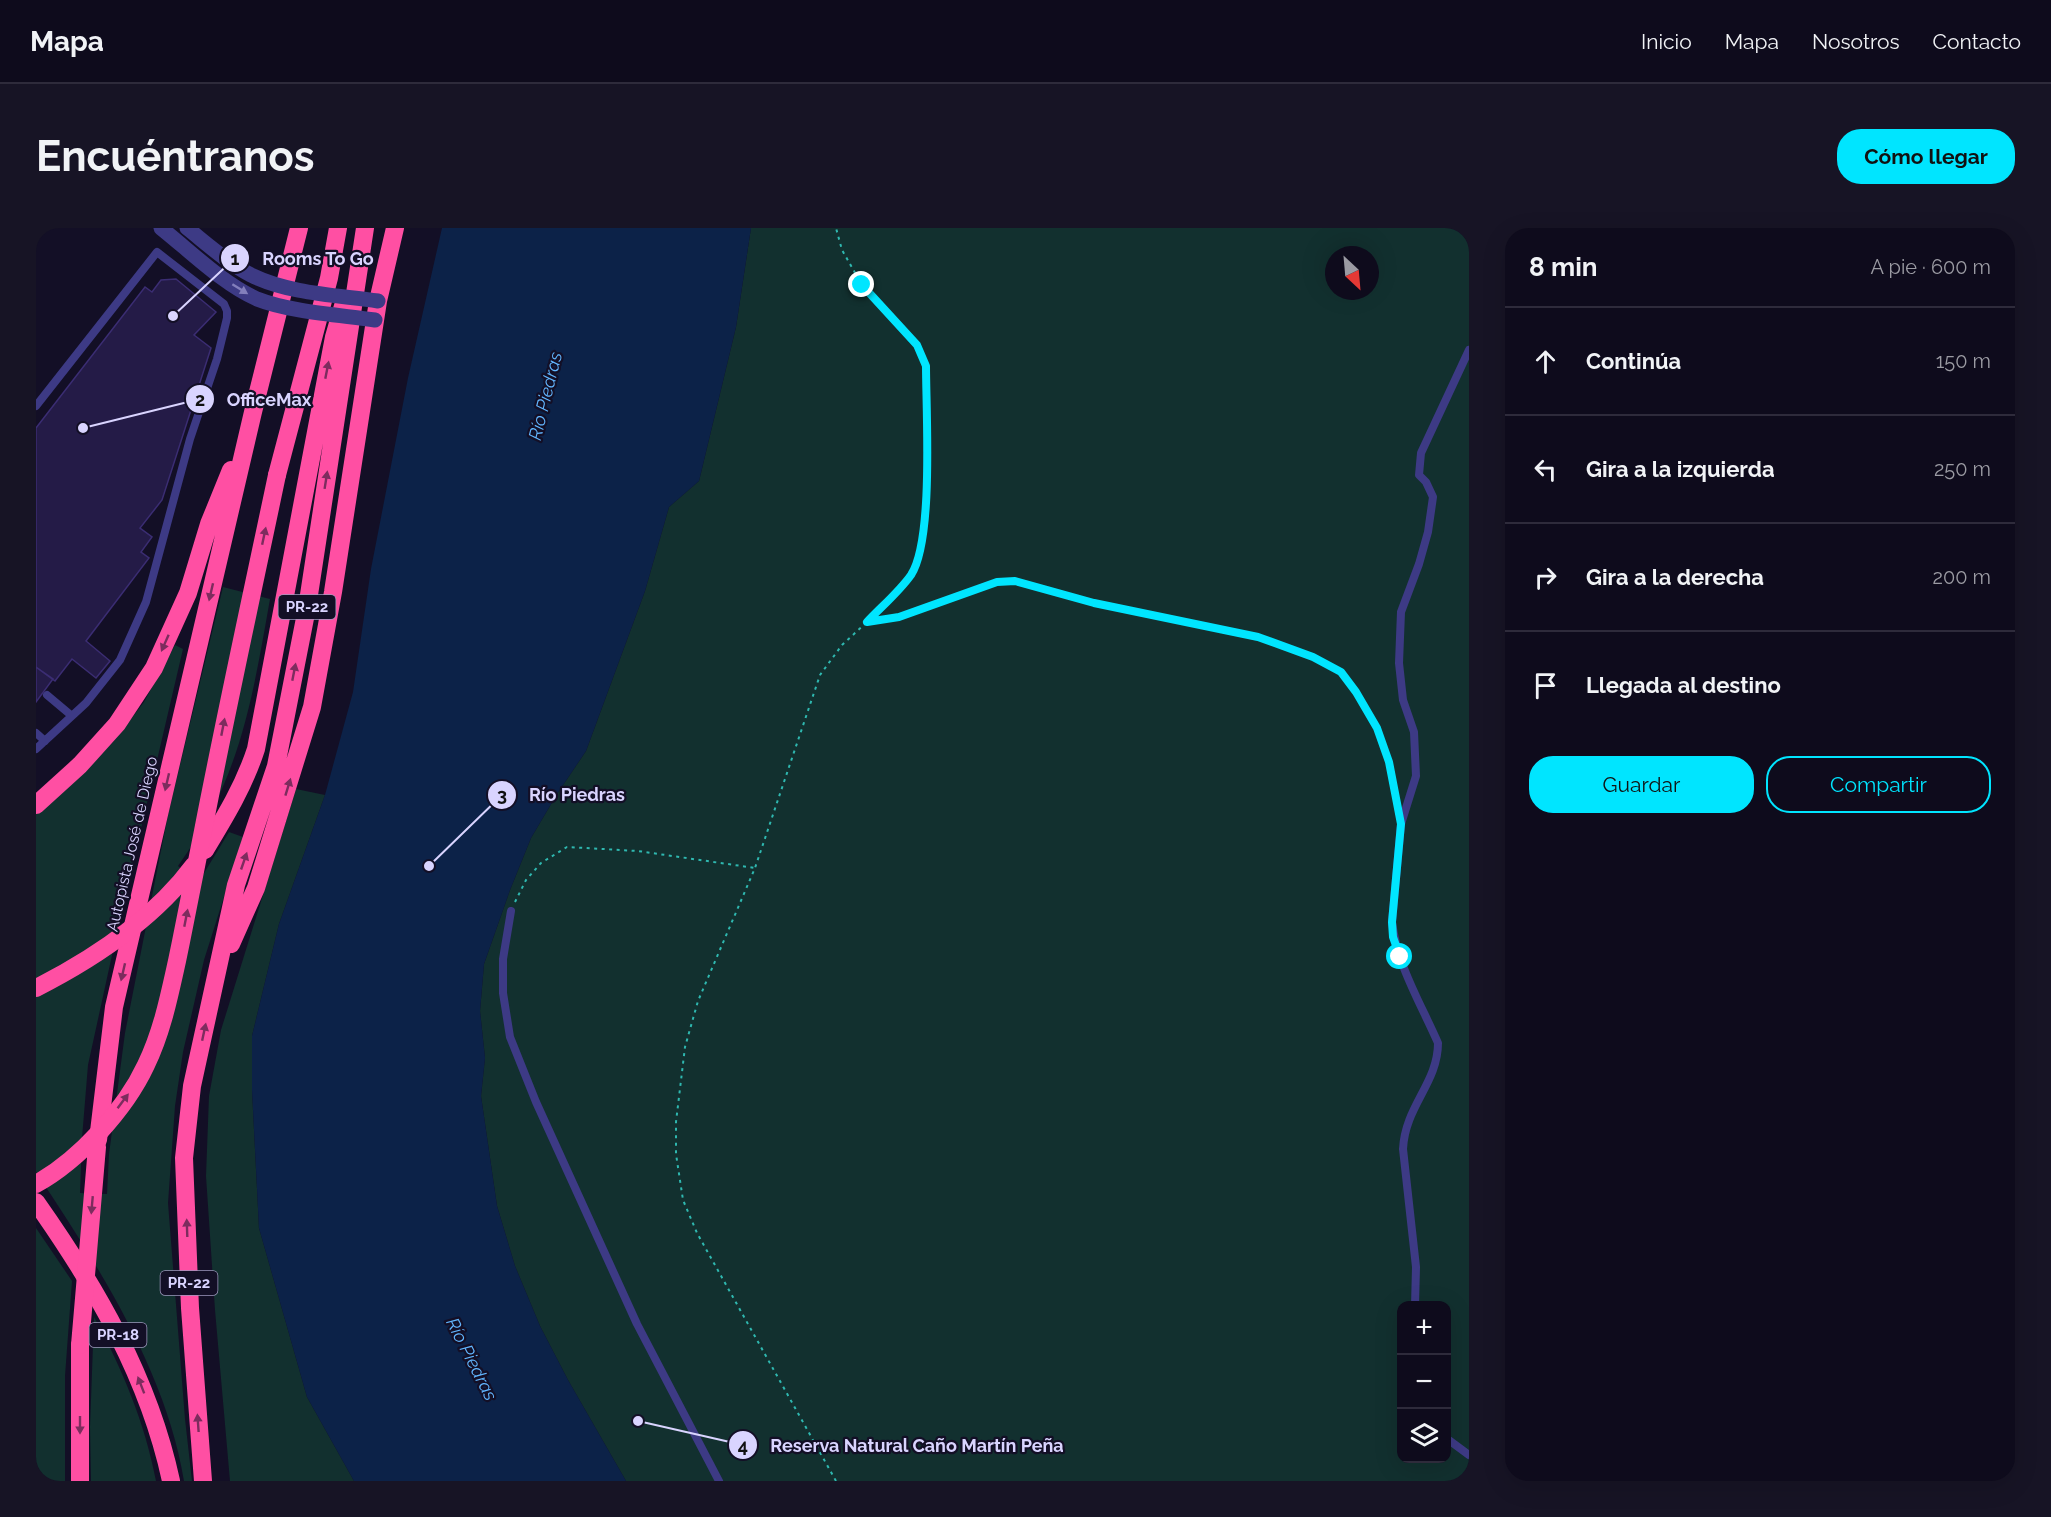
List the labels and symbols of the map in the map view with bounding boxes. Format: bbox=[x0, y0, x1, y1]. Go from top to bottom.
callout: Rooms To Go bbox=[220, 240, 386, 276]
north arrow bbox=[1325, 246, 1379, 300]
text: 1 bbox=[231, 248, 240, 269]
text: Rooms To Go bbox=[262, 248, 374, 269]
route end bbox=[848, 271, 874, 297]
one-way arrow bbox=[232, 283, 248, 294]
water label: Río Piedras bbox=[524, 349, 566, 442]
one-way arrow bbox=[323, 360, 332, 379]
callout: OfficeMax bbox=[185, 381, 323, 417]
text: 2 bbox=[195, 389, 205, 410]
text: OfficeMax bbox=[227, 389, 312, 410]
one-way arrow bbox=[321, 470, 330, 489]
one-way arrow bbox=[260, 526, 269, 545]
one-way arrow bbox=[206, 583, 216, 601]
road number: PR-22 bbox=[278, 595, 336, 619]
one-way arrow bbox=[160, 634, 169, 652]
one-way arrow bbox=[290, 663, 299, 682]
one-way arrow bbox=[219, 717, 228, 736]
street label: Autopista José de Diego bbox=[103, 755, 161, 933]
one-way arrow bbox=[162, 772, 171, 791]
one-way arrow bbox=[284, 777, 293, 795]
callout: Río Piedras bbox=[487, 777, 637, 813]
text: 3 bbox=[497, 784, 507, 805]
text: Río Piedras bbox=[529, 784, 625, 805]
one-way arrow bbox=[240, 851, 250, 869]
one-way arrow bbox=[181, 909, 191, 927]
route start bbox=[1386, 943, 1412, 969]
one-way arrow bbox=[117, 962, 127, 981]
one-way arrow bbox=[200, 1022, 209, 1041]
one-way arrow bbox=[117, 1093, 130, 1109]
one-way arrow bbox=[87, 1196, 97, 1215]
one-way arrow bbox=[182, 1219, 191, 1238]
road number: PR-22 bbox=[160, 1271, 218, 1295]
water label: Río Piedras bbox=[442, 1314, 502, 1404]
road number: PR-18 bbox=[90, 1323, 146, 1347]
one-way arrow bbox=[136, 1376, 146, 1394]
one-way arrow bbox=[193, 1413, 203, 1432]
one-way arrow bbox=[75, 1415, 85, 1434]
callout: Reserva Natural Caño Martín Peña bbox=[728, 1427, 1076, 1463]
text: 4 bbox=[738, 1435, 748, 1456]
text: Reserva Natural Caño Martín Peña bbox=[770, 1435, 1064, 1456]

